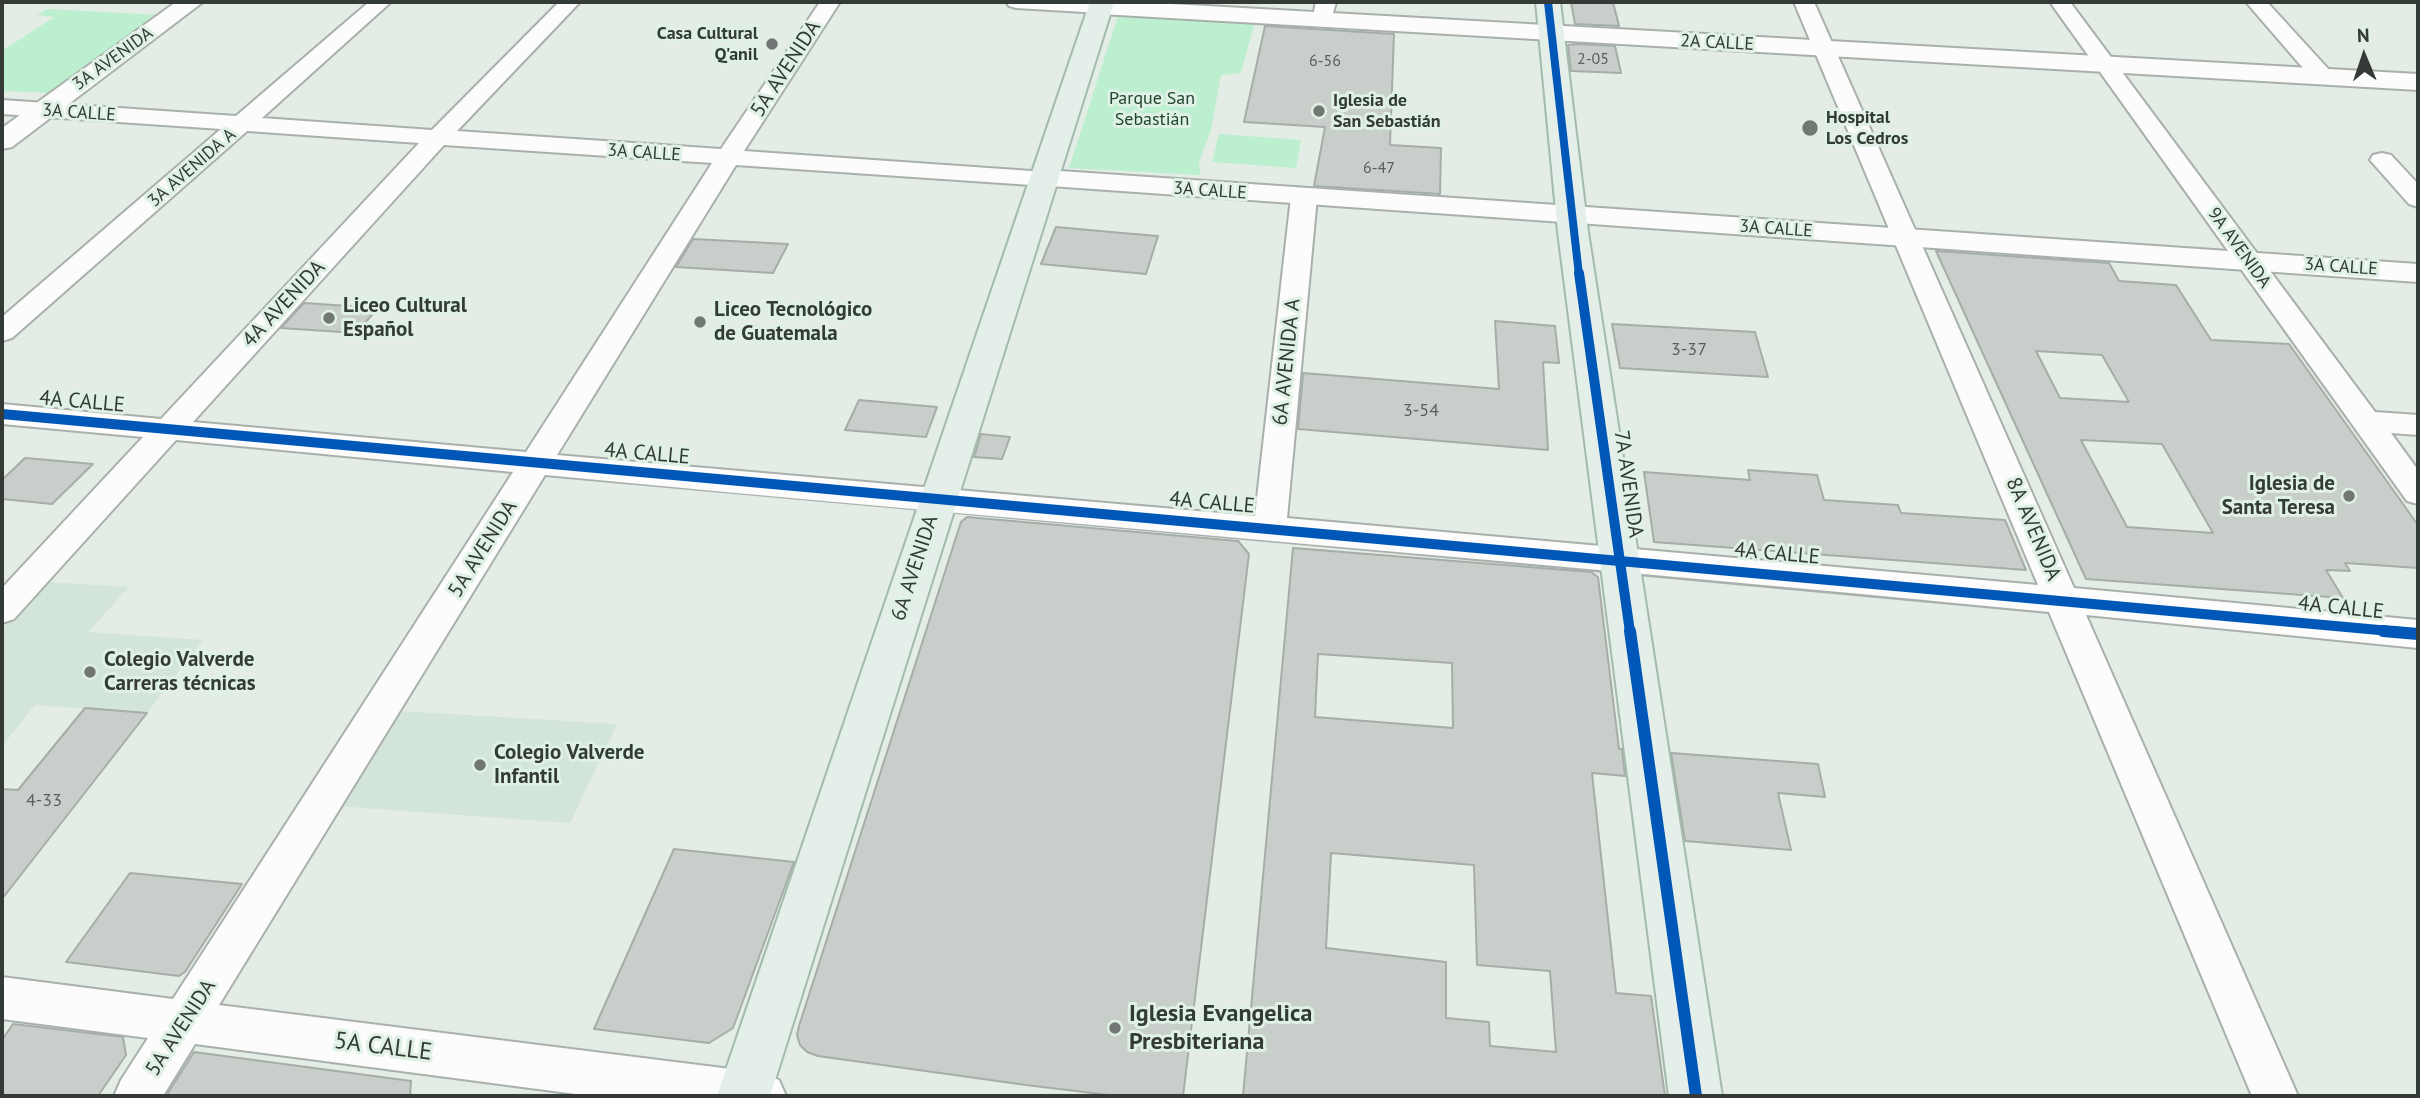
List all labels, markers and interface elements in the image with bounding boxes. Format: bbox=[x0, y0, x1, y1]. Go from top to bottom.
street label: 5A AVENIDA bbox=[746, 16, 826, 122]
north arrow bbox=[2329, 21, 2399, 91]
street label: 3A AVENIDA bbox=[69, 23, 157, 95]
place label: Casa Cultural Q'anil bbox=[657, 23, 758, 66]
text: N bbox=[2357, 23, 2370, 47]
street label: 2A CALLE bbox=[1680, 30, 1754, 56]
marker: Casa Cultural Q'anil bbox=[764, 36, 780, 52]
house number: 2-05 bbox=[1577, 49, 1609, 69]
house number: 6-56 bbox=[1309, 51, 1341, 71]
park label: Parque San Sebastián bbox=[1109, 88, 1195, 130]
place label: Iglesia de San Sebastián bbox=[1333, 90, 1441, 132]
street label: 3A CALLE bbox=[41, 100, 117, 126]
marker: Iglesia de San Sebastián bbox=[1311, 103, 1327, 119]
place label: Hospital Los Cedros bbox=[1826, 107, 1908, 150]
marker: Hospital Los Cedros bbox=[1800, 118, 1820, 138]
street label: 3A AVENIDA A bbox=[144, 124, 240, 212]
street label: 3A CALLE bbox=[606, 140, 682, 166]
house number: 6-47 bbox=[1363, 158, 1395, 178]
street label: 3A CALLE bbox=[1172, 178, 1248, 204]
street label: 9A AVENIDA bbox=[2203, 204, 2275, 292]
street label: 3A CALLE bbox=[1738, 216, 1814, 242]
street label: 3A CALLE bbox=[2303, 254, 2379, 280]
street label: 4A AVENIDA bbox=[237, 255, 331, 353]
place label: Liceo Cultural Español bbox=[343, 293, 467, 343]
place label: Liceo Tecnológico de Guatemala bbox=[714, 297, 872, 347]
street label: 6A AVENIDA A bbox=[1268, 297, 1306, 427]
marker: Liceo Cultural Español bbox=[321, 310, 337, 326]
marker: Liceo Tecnológico de Guatemala bbox=[692, 314, 708, 330]
house number: 3-37 bbox=[1671, 339, 1707, 361]
street label: 4A CALLE bbox=[38, 386, 126, 418]
house number: 3-54 bbox=[1403, 400, 1439, 422]
street label: 7A AVENIDA bbox=[1608, 429, 1648, 539]
street label: 4A CALLE bbox=[603, 438, 691, 470]
place label: Iglesia de Santa Teresa bbox=[2222, 471, 2335, 521]
street label: 8A AVENIDA bbox=[2000, 474, 2066, 584]
street label: 4A CALLE bbox=[1168, 487, 1256, 519]
marker: Iglesia de Santa Teresa bbox=[2341, 488, 2357, 504]
street label: 5A AVENIDA bbox=[443, 496, 523, 602]
street label: 6A AVENIDA bbox=[886, 512, 944, 624]
street label: 4A CALLE bbox=[1733, 538, 1821, 570]
street label: 4A CALLE bbox=[2297, 591, 2385, 625]
place label: Colegio Valverde Carreras técnicas bbox=[104, 647, 256, 697]
marker: Colegio Valverde Carreras técnicas bbox=[82, 664, 98, 680]
place label: Colegio Valverde Infantil bbox=[494, 740, 644, 790]
marker: Colegio Valverde Infantil bbox=[472, 757, 488, 773]
house number: 4-33 bbox=[26, 790, 62, 812]
street label: 5A AVENIDA bbox=[141, 975, 221, 1081]
place label: Iglesia Evangelica Presbiteriana bbox=[1129, 1000, 1312, 1056]
marker: Iglesia Evangelica Presbiteriana bbox=[1107, 1020, 1123, 1036]
street label: 5A CALLE bbox=[332, 1027, 434, 1067]

